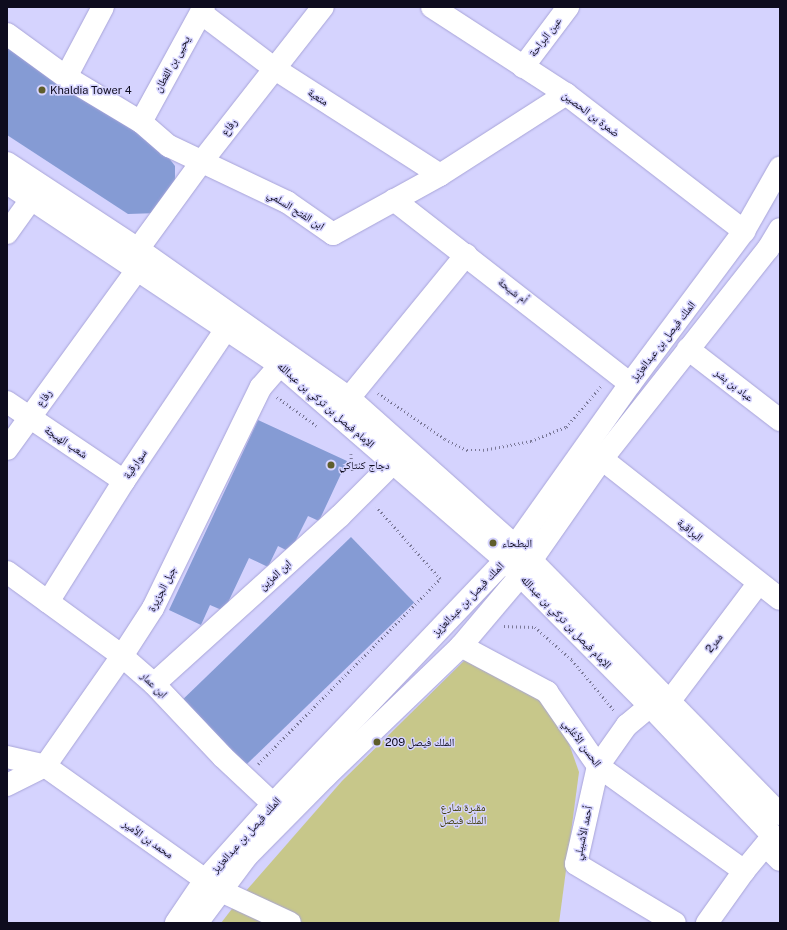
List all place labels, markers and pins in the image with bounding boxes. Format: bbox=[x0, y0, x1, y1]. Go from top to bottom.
place label: Khaldia Tower 4 bbox=[50, 83, 132, 97]
marker: Khaldia Tower 4 bbox=[37, 85, 47, 95]
place label: دجاج كنتاكي bbox=[339, 458, 390, 472]
marker: دجاج كنتاكي bbox=[326, 460, 336, 470]
place label: البطحاء bbox=[502, 536, 532, 550]
marker: البطحاء bbox=[487, 537, 499, 549]
place label: الملك فيصل 209 bbox=[385, 735, 454, 749]
marker: الملك فيصل 209 bbox=[372, 737, 382, 747]

